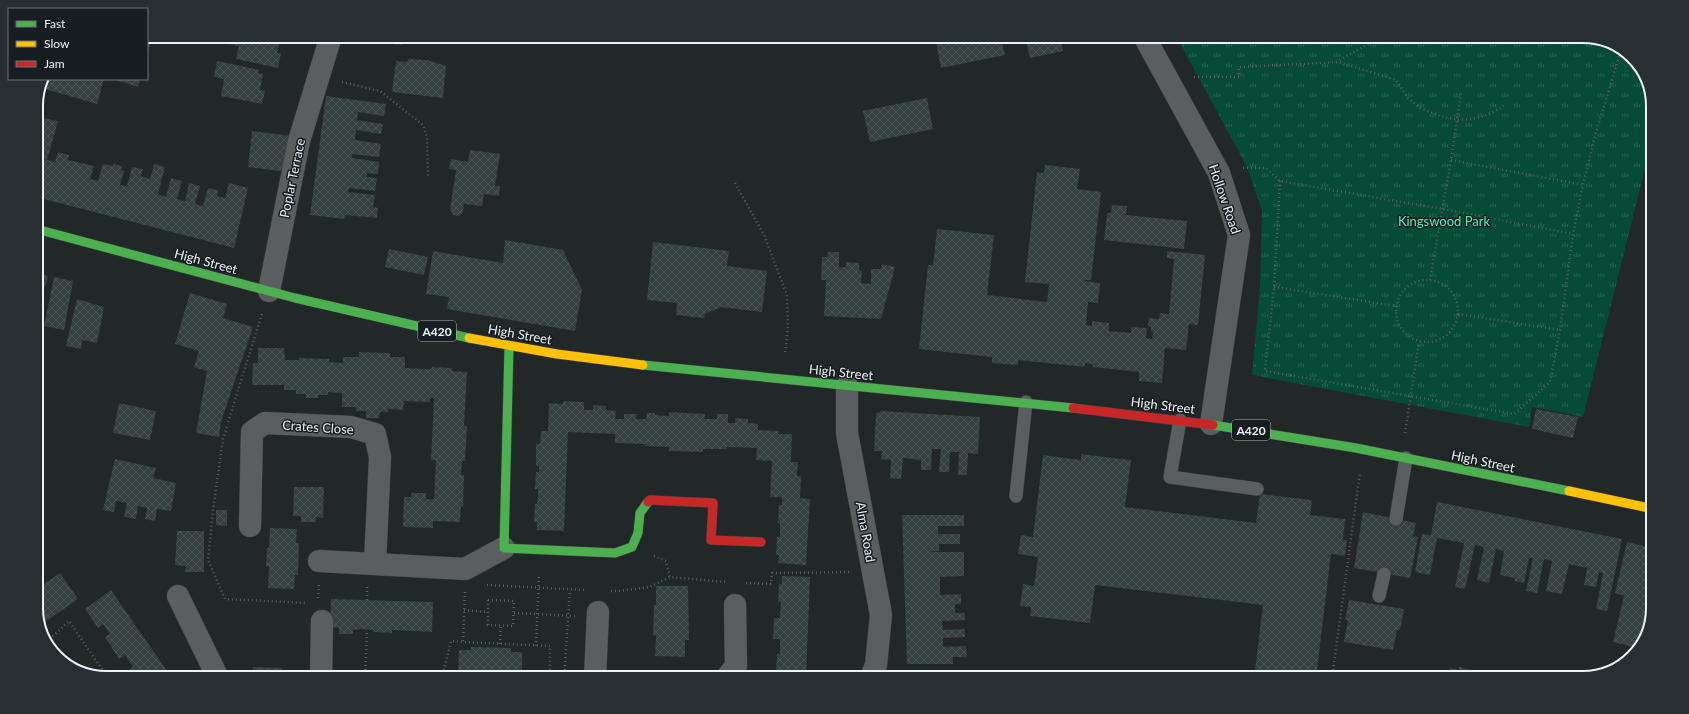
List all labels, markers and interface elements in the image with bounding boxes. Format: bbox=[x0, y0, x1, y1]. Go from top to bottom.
legend bbox=[8, 8, 148, 80]
text: Fast bbox=[44, 16, 66, 31]
text: Slow bbox=[44, 36, 70, 51]
text: Jam bbox=[44, 56, 65, 71]
street label: Poplar Terrace bbox=[276, 137, 308, 219]
street label: Hollow Road bbox=[1206, 162, 1244, 236]
park label: Kingswood Park bbox=[1398, 213, 1491, 229]
street label: High Street bbox=[173, 245, 240, 277]
road number: A420 bbox=[418, 321, 456, 341]
street label: High Street bbox=[487, 321, 553, 348]
street label: High Street bbox=[808, 361, 874, 383]
street label: High Street bbox=[1130, 393, 1196, 417]
street label: Crates Close bbox=[282, 417, 354, 437]
road number: A420 bbox=[1232, 420, 1270, 440]
street label: High Street bbox=[1450, 446, 1517, 476]
street label: Alma Road bbox=[853, 500, 879, 564]

